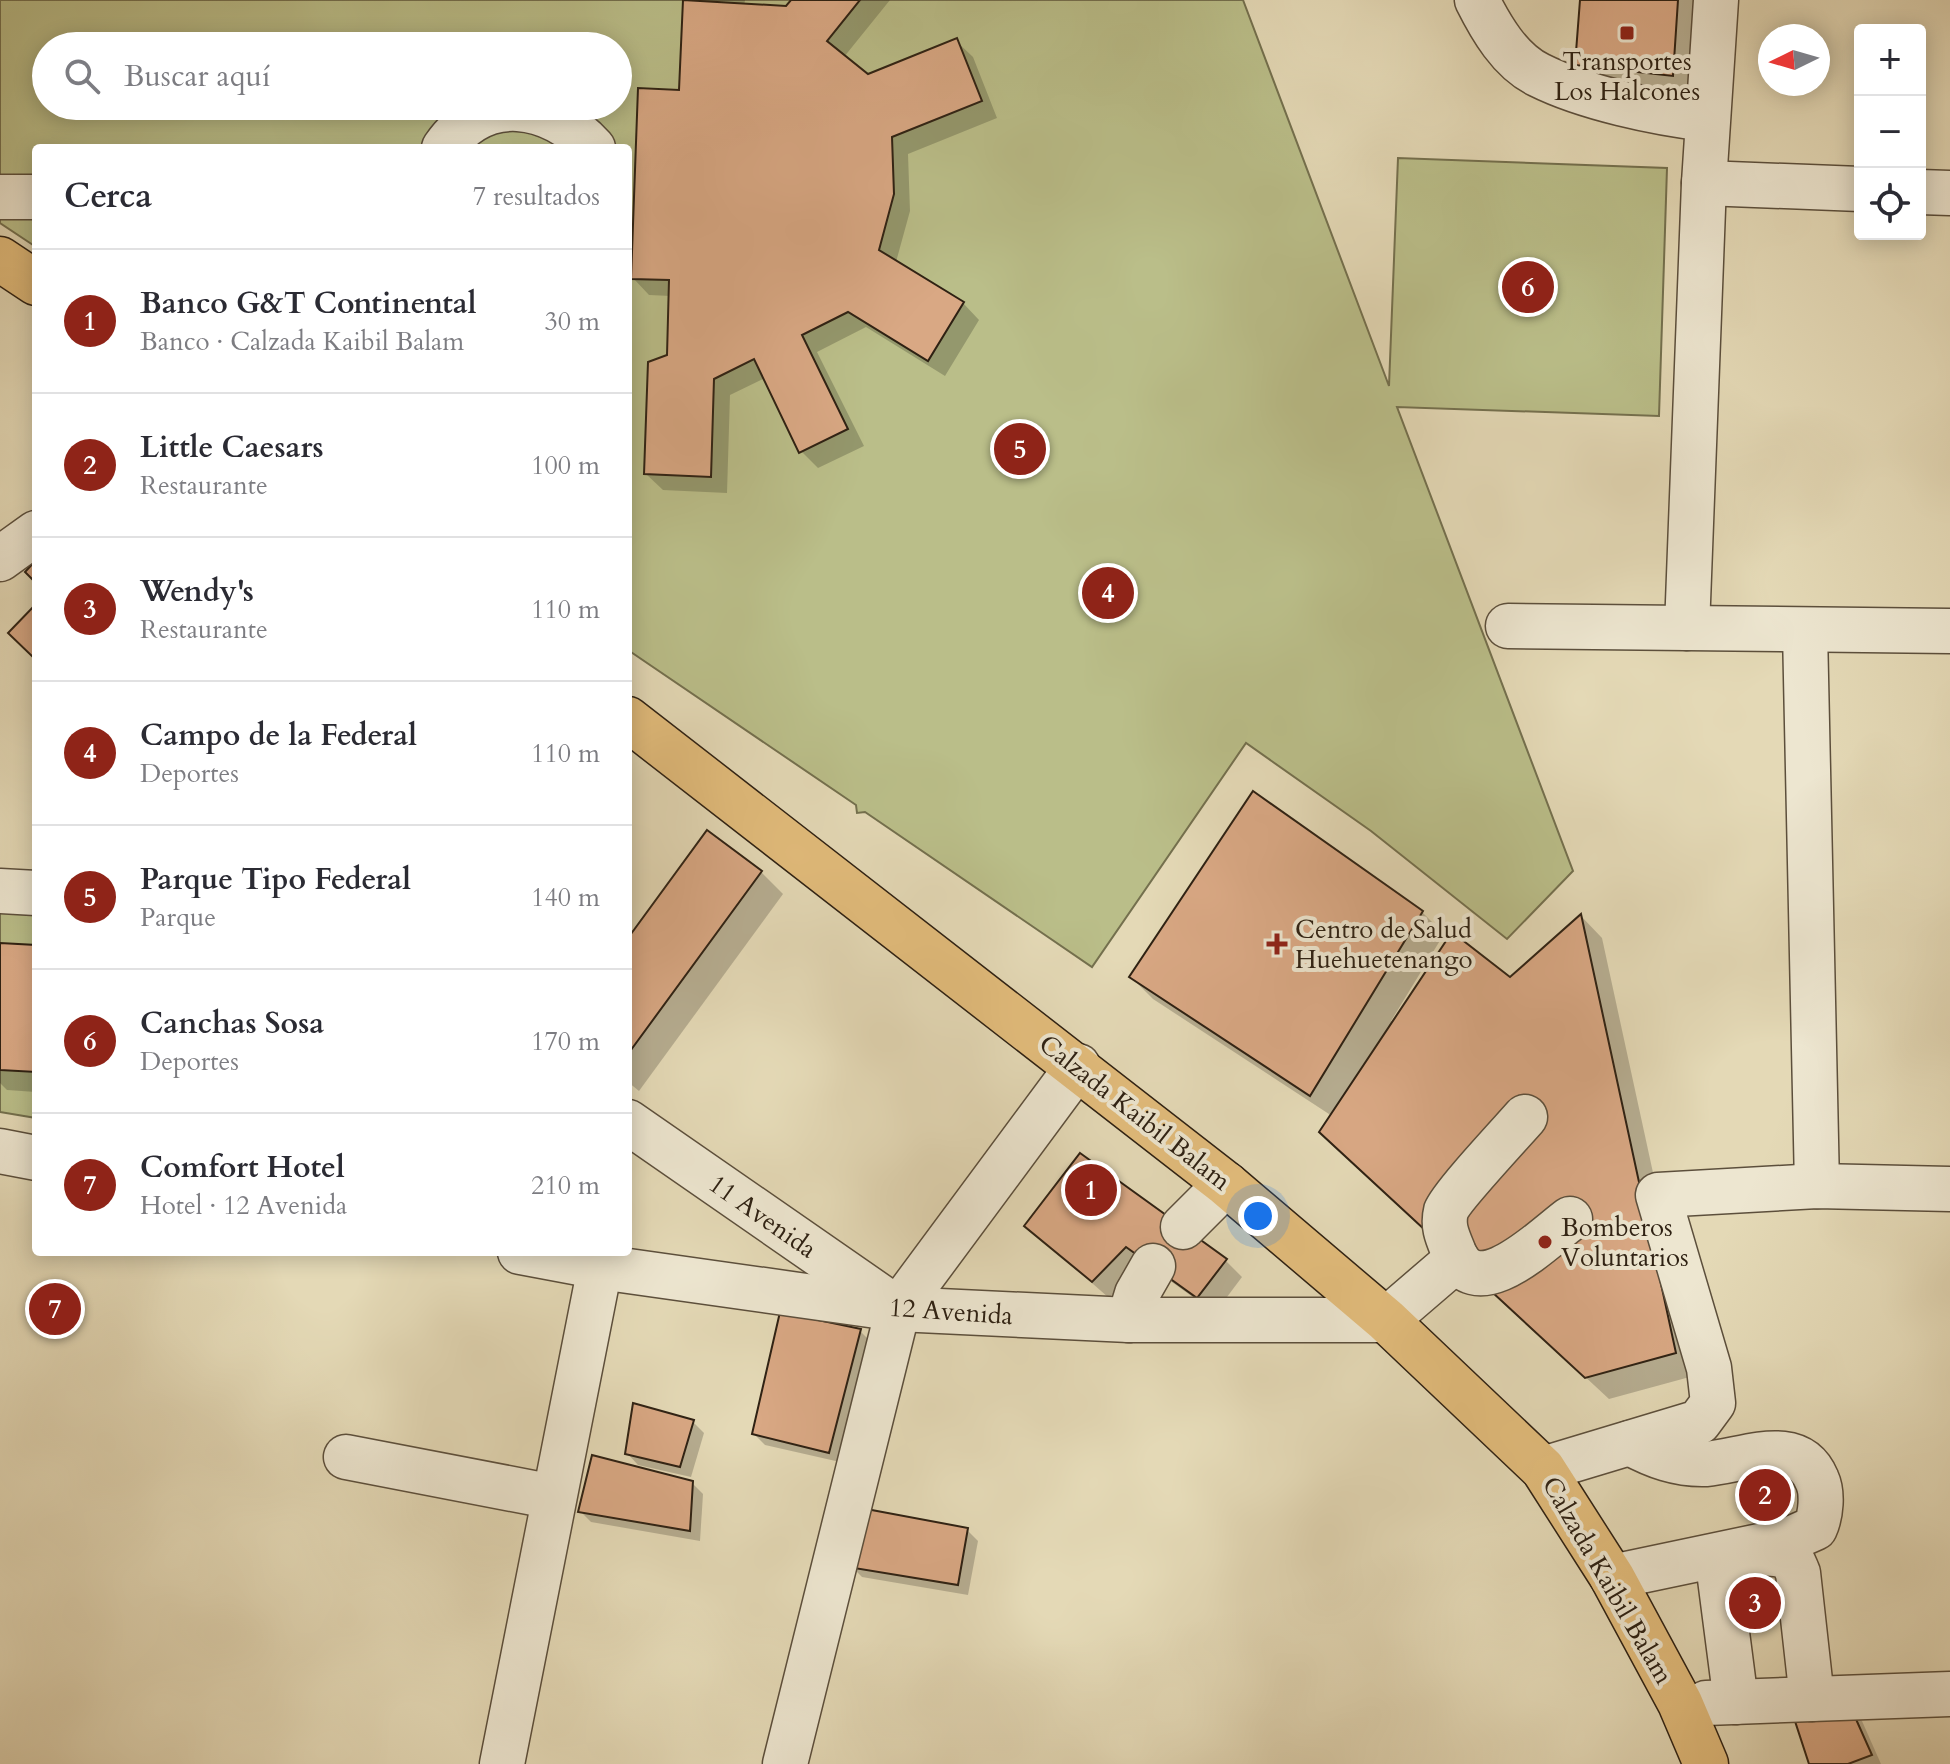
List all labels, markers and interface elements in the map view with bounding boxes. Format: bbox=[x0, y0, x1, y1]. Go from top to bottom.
marker: Transportes Los Halcones bbox=[1618, 24, 1636, 42]
north arrow bbox=[1758, 24, 1830, 96]
map controls bbox=[1854, 24, 1926, 240]
button: + bbox=[1854, 24, 1926, 96]
search box bbox=[32, 32, 632, 120]
place label: Transportes Los Halcones bbox=[1554, 44, 1700, 109]
icon: search bbox=[60, 54, 104, 98]
text: Buscar aquí bbox=[124, 56, 270, 97]
button: − bbox=[1854, 96, 1926, 168]
button: locate bbox=[1854, 168, 1926, 240]
text: Cerca bbox=[64, 173, 152, 219]
text: 7 resultados bbox=[473, 179, 600, 214]
pin: 6 bbox=[1502, 257, 1554, 317]
text: Banco G&T Continental bbox=[140, 283, 476, 324]
text: 1 bbox=[83, 304, 97, 339]
text: 30 m bbox=[544, 304, 600, 339]
text: Banco · Calzada Kaibil Balam bbox=[140, 324, 464, 359]
pin: 5 bbox=[994, 419, 1046, 479]
text: Little Caesars bbox=[140, 427, 324, 468]
text: 2 bbox=[83, 448, 97, 483]
text: 100 m bbox=[531, 448, 600, 483]
text: Restaurante bbox=[140, 468, 268, 503]
pin: 4 bbox=[1082, 563, 1134, 623]
text: Wendy's bbox=[140, 571, 254, 612]
text: 3 bbox=[83, 592, 97, 627]
text: 110 m bbox=[531, 592, 600, 627]
text: Restaurante bbox=[140, 612, 268, 647]
text: Campo de la Federal bbox=[140, 715, 417, 756]
text: 4 bbox=[83, 736, 97, 771]
text: 110 m bbox=[531, 736, 600, 771]
text: Deportes bbox=[140, 756, 239, 791]
text: Parque Tipo Federal bbox=[140, 859, 411, 900]
text: 5 bbox=[83, 880, 97, 915]
text: 140 m bbox=[531, 880, 600, 915]
text: Parque bbox=[140, 900, 216, 935]
place label: Centro de Salud Huehuetenango bbox=[1295, 912, 1473, 977]
marker: Centro de Salud Huehuetenango bbox=[1266, 933, 1288, 955]
text: Canchas Sosa bbox=[140, 1003, 324, 1044]
text: 6 bbox=[83, 1024, 97, 1059]
text: 170 m bbox=[531, 1024, 600, 1059]
street label: Calzada Kaibil Balam bbox=[1032, 1027, 1238, 1198]
text: Deportes bbox=[140, 1044, 239, 1079]
text: Comfort Hotel bbox=[140, 1147, 345, 1188]
pin: 1 bbox=[1065, 1160, 1117, 1220]
street label: 11 Avenida bbox=[702, 1166, 824, 1266]
text: 7 bbox=[83, 1168, 97, 1203]
text: 210 m bbox=[531, 1168, 600, 1203]
text: Hotel · 12 Avenida bbox=[140, 1188, 347, 1223]
your location bbox=[1238, 1196, 1278, 1236]
place label: Bomberos Voluntarios bbox=[1561, 1210, 1689, 1275]
marker: Bomberos Voluntarios bbox=[1536, 1233, 1554, 1251]
pin: 7 bbox=[29, 1279, 81, 1339]
street label: 12 Avenida bbox=[888, 1290, 1014, 1333]
pin: 2 bbox=[1739, 1465, 1791, 1525]
street label: Calzada Kaibil Balam bbox=[1534, 1470, 1681, 1690]
pin: 3 bbox=[1729, 1573, 1781, 1633]

